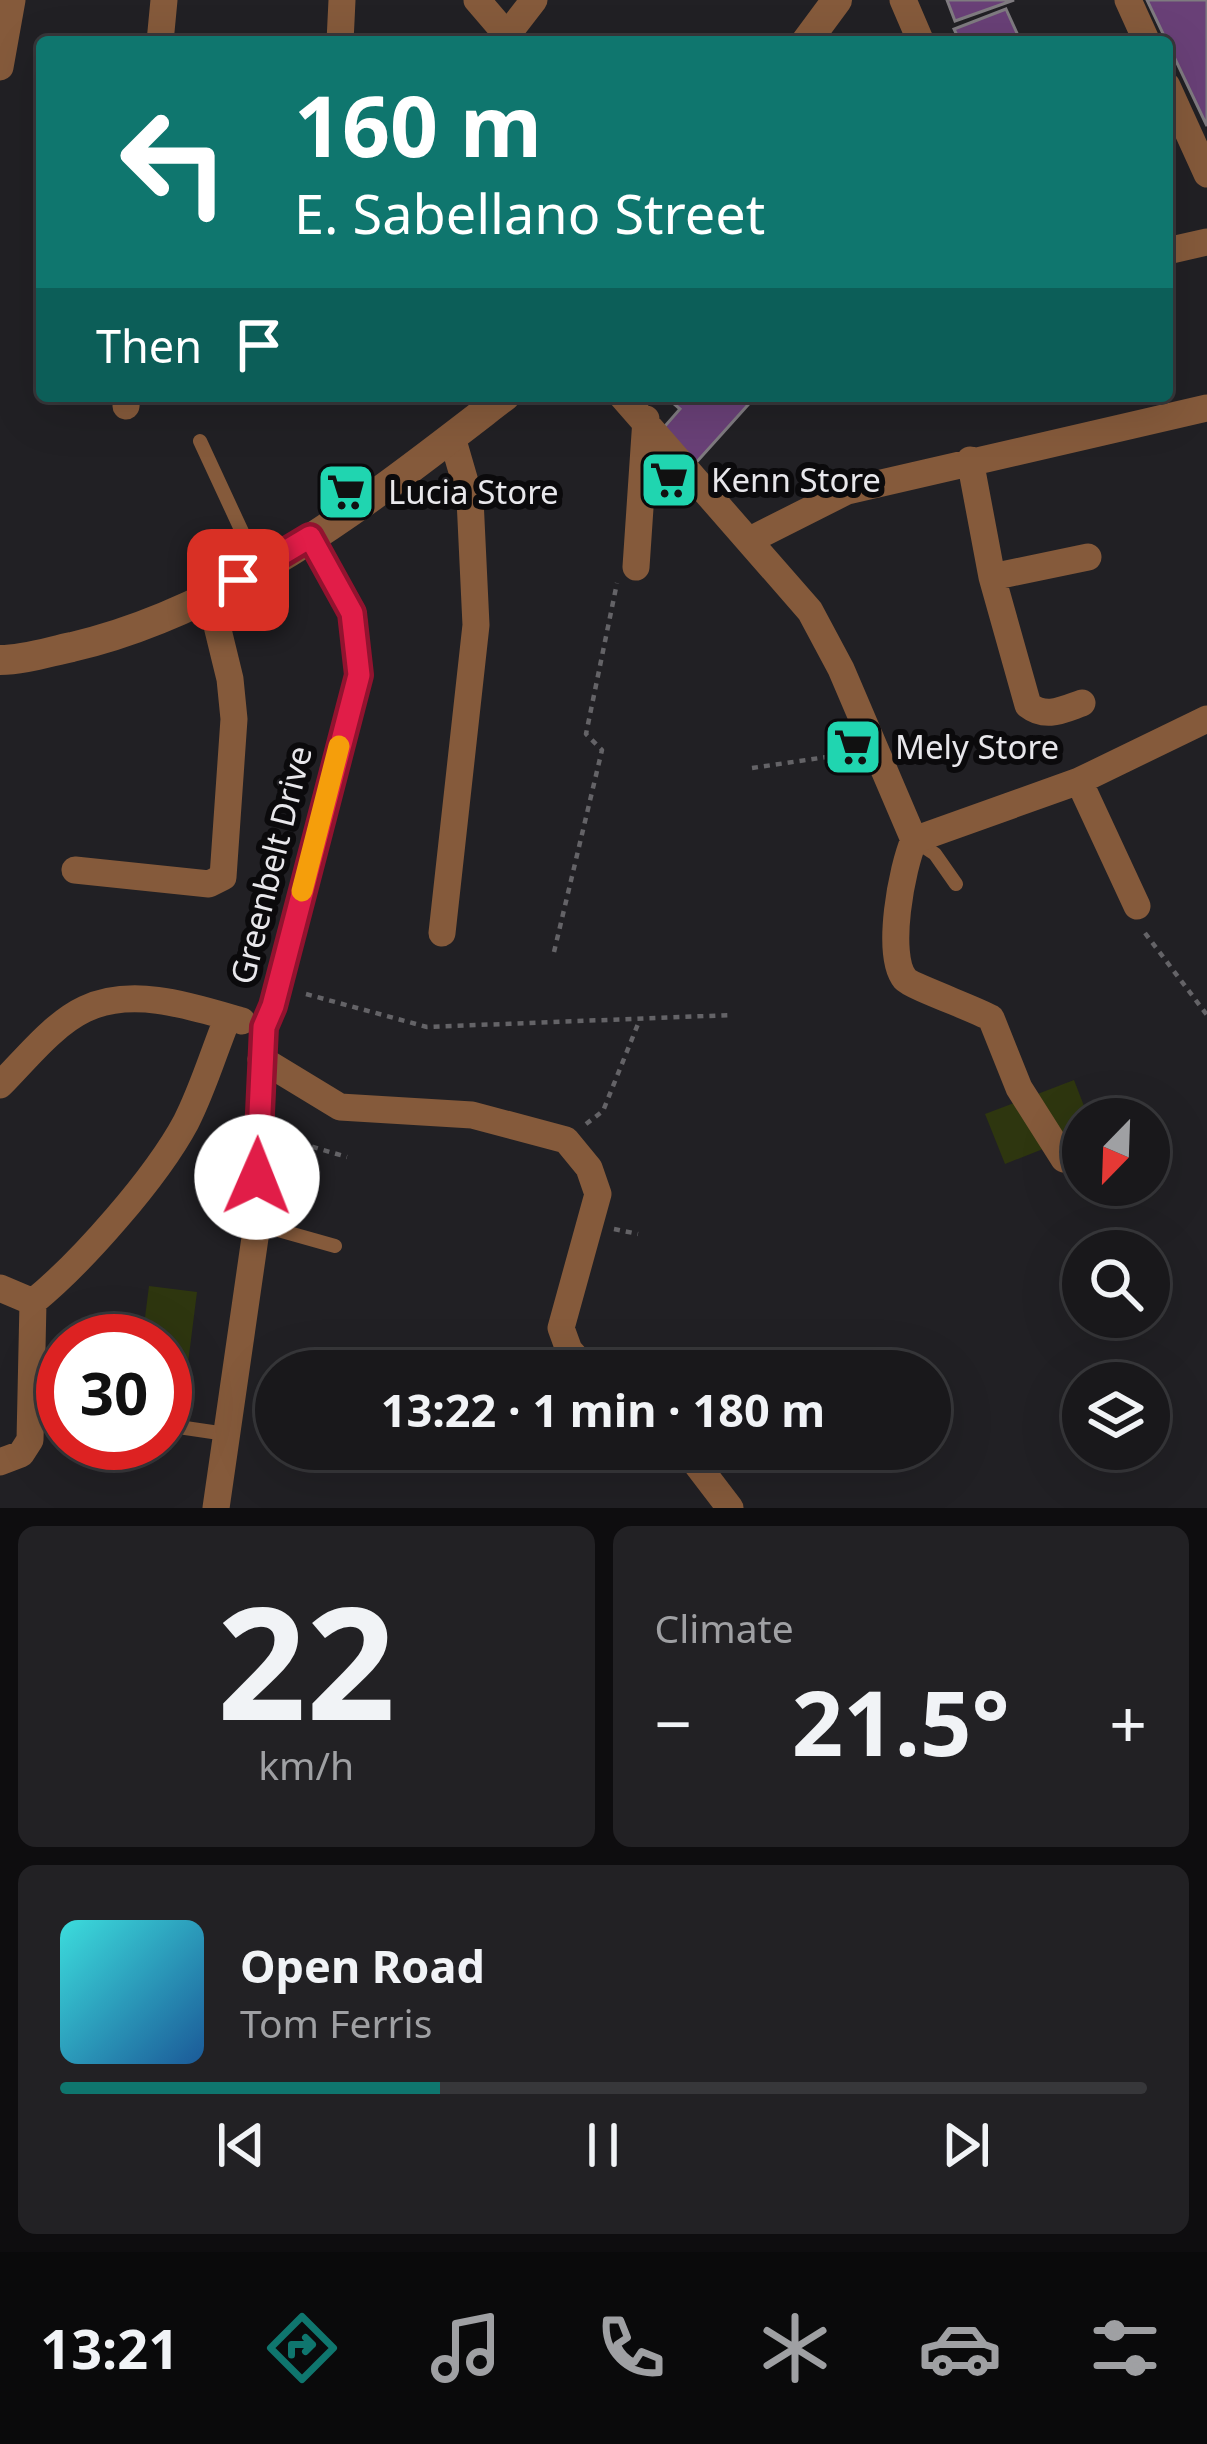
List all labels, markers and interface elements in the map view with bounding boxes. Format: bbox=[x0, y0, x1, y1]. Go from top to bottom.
text: 160 m bbox=[294, 67, 542, 182]
icon: left bbox=[96, 84, 252, 240]
text: E. Sabellano Street bbox=[294, 176, 765, 250]
icon: arrive bbox=[226, 312, 292, 378]
text: Then bbox=[96, 315, 202, 376]
supermarket icon: Kenn Store bbox=[638, 449, 700, 511]
place label: Kenn Store bbox=[711, 457, 881, 502]
supermarket icon: Lucia Store bbox=[315, 461, 377, 523]
place label: Lucia Store bbox=[388, 469, 559, 514]
pin bbox=[187, 529, 289, 631]
icon: arrive bbox=[205, 547, 271, 613]
supermarket icon: Mely Store bbox=[822, 716, 884, 778]
place label: Mely Store bbox=[895, 724, 1059, 769]
street label: Greenbelt Drive bbox=[219, 741, 322, 989]
north arrow bbox=[1062, 1098, 1170, 1206]
map controls bbox=[1062, 1098, 1170, 1470]
position arrow bbox=[194, 1114, 320, 1240]
button: search bbox=[1062, 1230, 1170, 1338]
speed limit sign: 30 bbox=[36, 1314, 192, 1470]
button: layers bbox=[1062, 1362, 1170, 1470]
text: 13:22 · 1 min · 180 m bbox=[381, 1379, 825, 1440]
text: 22 bbox=[217, 1553, 395, 1766]
text: Climate bbox=[655, 1601, 794, 1654]
text: 21.5° bbox=[792, 1660, 1010, 1782]
text: − bbox=[655, 1677, 692, 1767]
text: + bbox=[1109, 1677, 1147, 1767]
text: km/h bbox=[258, 1738, 354, 1791]
text: Open Road bbox=[240, 1935, 485, 1996]
text: Tom Ferris bbox=[240, 1996, 432, 2049]
icon: previous bbox=[208, 2112, 274, 2178]
icon: pause bbox=[570, 2112, 636, 2178]
icon: next bbox=[933, 2112, 999, 2178]
icon: directions bbox=[260, 2306, 344, 2390]
icon: music bbox=[424, 2306, 508, 2390]
icon: phone bbox=[589, 2306, 673, 2390]
icon: climate bbox=[753, 2306, 837, 2390]
icon: car bbox=[918, 2306, 1002, 2390]
icon: filters bbox=[1083, 2306, 1167, 2390]
text: 13:21 bbox=[40, 2311, 179, 2385]

